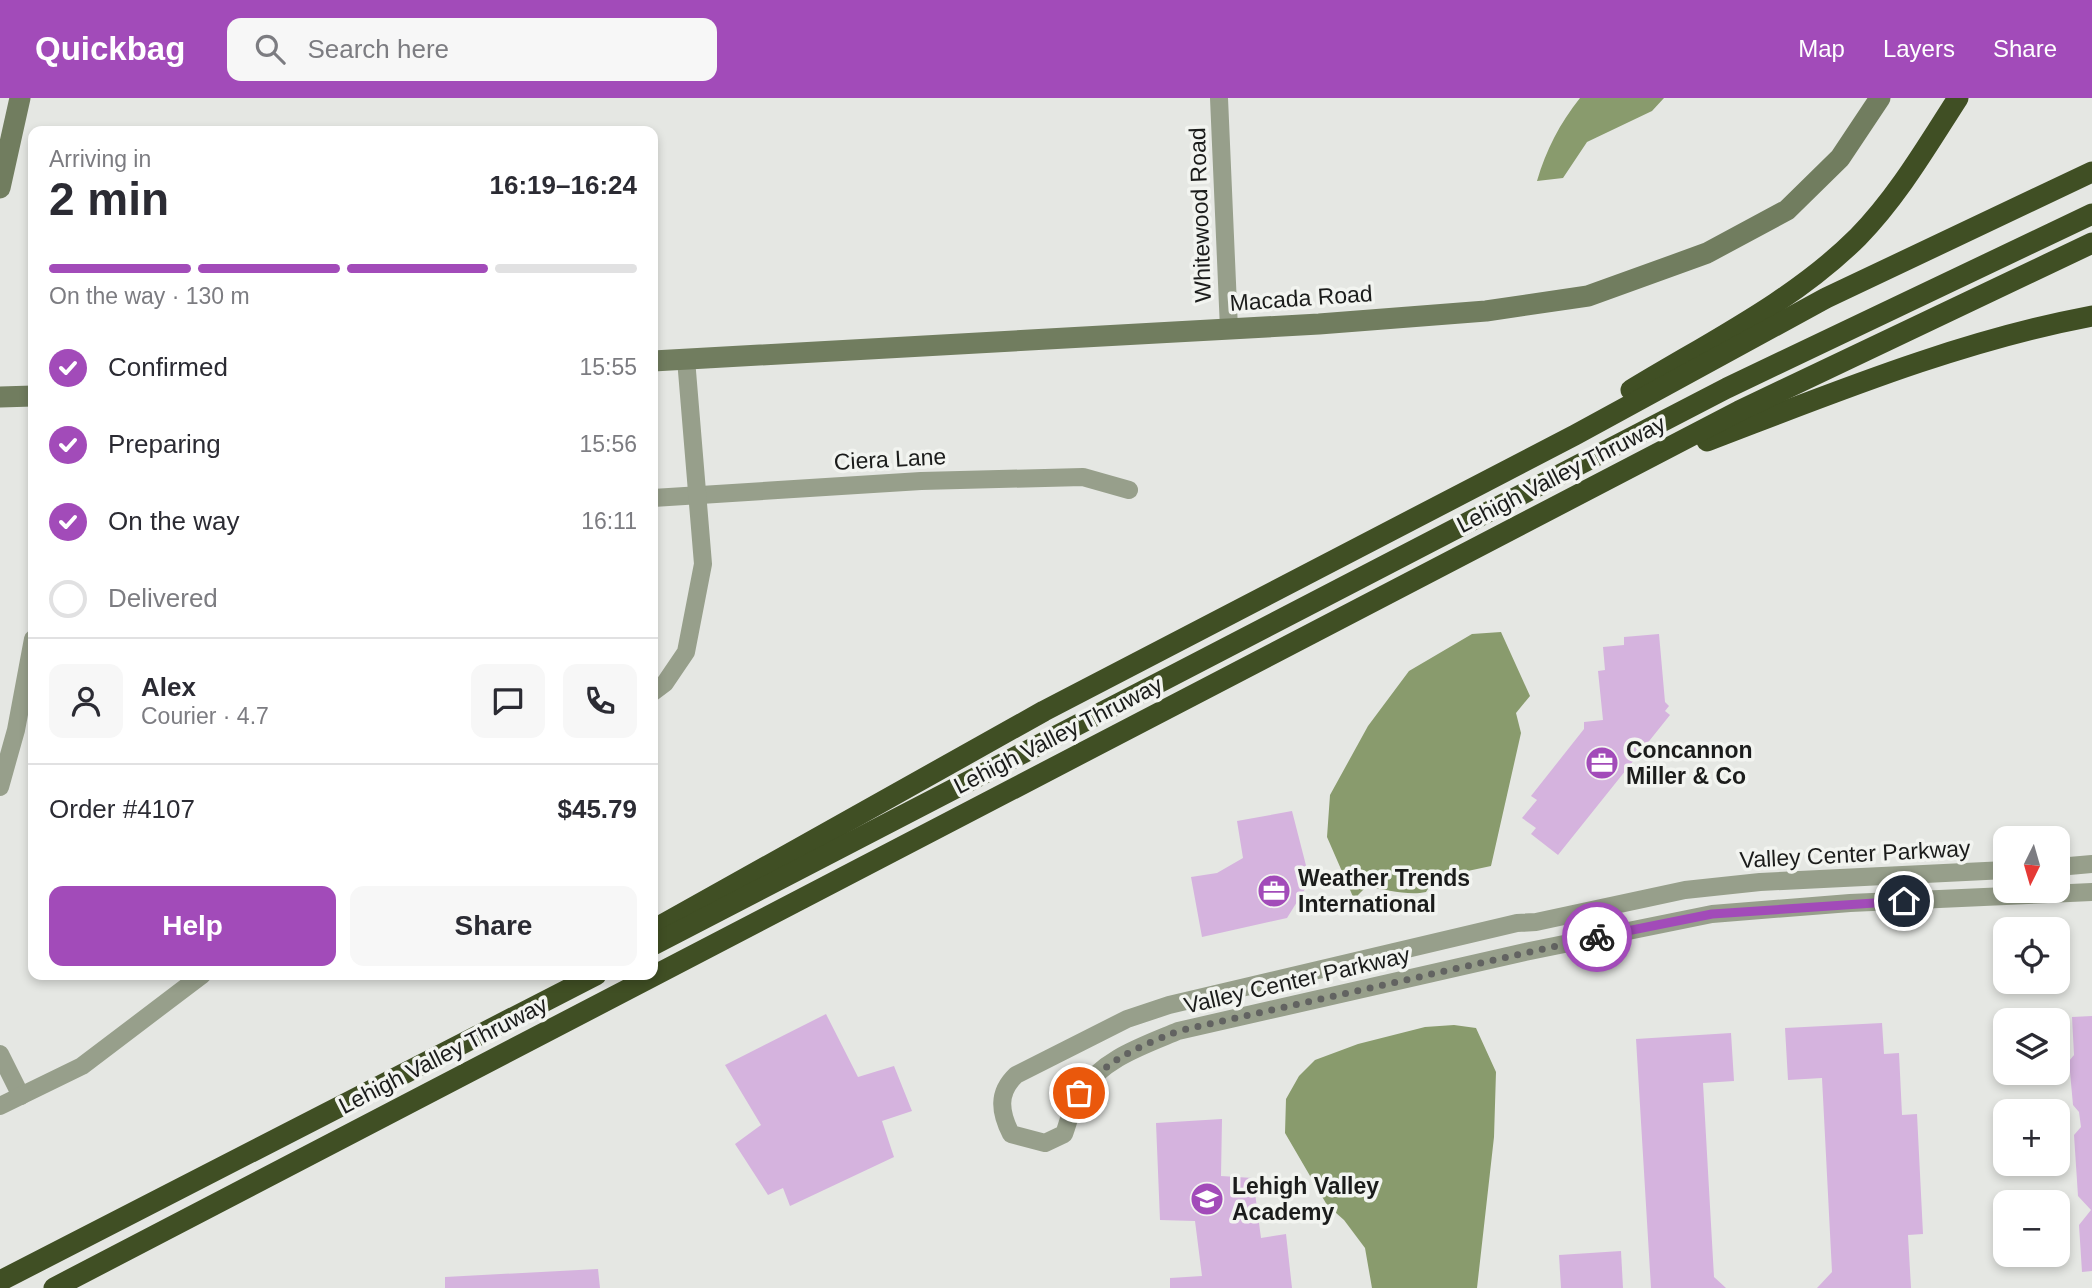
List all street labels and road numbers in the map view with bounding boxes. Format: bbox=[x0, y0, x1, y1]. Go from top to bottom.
street label: Whitewood Road bbox=[1184, 127, 1216, 303]
street label: Macada Road bbox=[1229, 280, 1373, 316]
street label: Lehigh Valley Thruway bbox=[1452, 410, 1670, 538]
street label: Ciera Lane bbox=[833, 443, 947, 475]
street label: Lehigh Valley Thruway bbox=[949, 671, 1167, 799]
street label: Valley Center Parkway bbox=[1739, 835, 1971, 873]
street label: Valley Center Parkway bbox=[1182, 941, 1413, 1019]
street label: Lehigh Valley Thruway bbox=[334, 991, 552, 1119]

